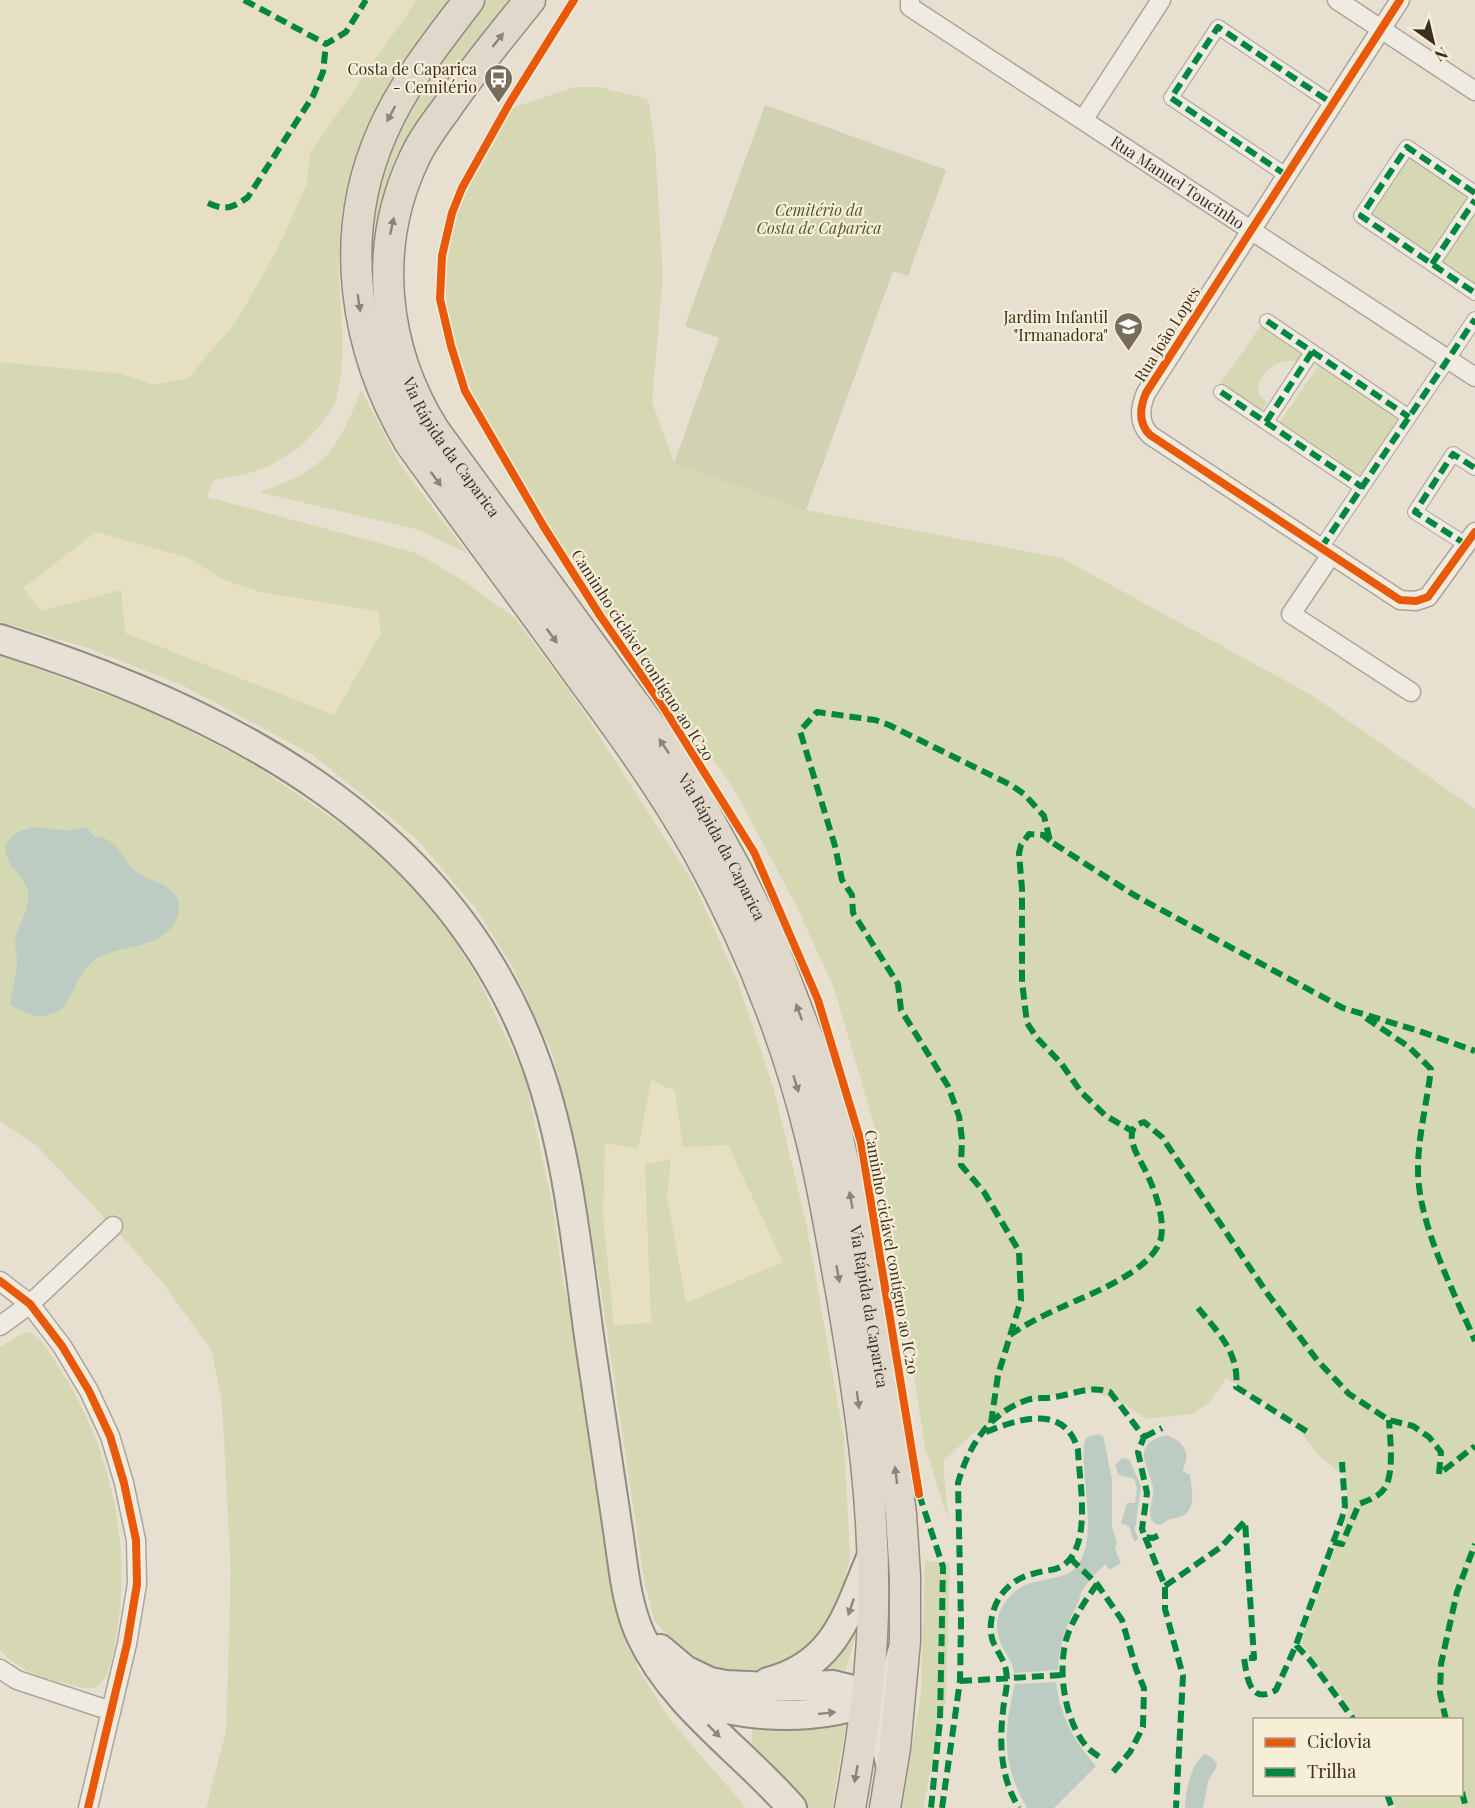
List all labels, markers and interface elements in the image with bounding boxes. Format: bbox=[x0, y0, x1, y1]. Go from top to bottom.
north arrow bbox=[1403, 12, 1463, 72]
one-way arrow bbox=[491, 33, 503, 48]
text: N bbox=[1431, 43, 1452, 67]
place label: Costa de Caparica - Cemitério bbox=[347, 58, 477, 97]
bus stop icon: Costa de Caparica - Cemitério bbox=[482, 62, 514, 104]
one-way arrow bbox=[386, 106, 396, 123]
street label: Rua Manuel Toucinho bbox=[1107, 130, 1249, 234]
park label: Cemitério da Costa de Caparica bbox=[756, 199, 882, 238]
one-way arrow bbox=[388, 217, 398, 235]
street label: Rua João Lopes bbox=[1129, 282, 1204, 385]
one-way arrow bbox=[354, 294, 363, 313]
place label: Jardim Infantil "Irmanadora" bbox=[1002, 306, 1108, 345]
school or university icon: Jardim Infantil "Irmanadora" bbox=[1113, 310, 1145, 352]
street label: Via Rápida da Caparica bbox=[398, 372, 505, 521]
one-way arrow bbox=[430, 471, 442, 487]
street label: Caminho ciclável contíguo ao IC20 bbox=[567, 545, 720, 764]
one-way arrow bbox=[545, 629, 557, 644]
one-way arrow bbox=[658, 738, 670, 754]
street label: Via Rápida da Caparica bbox=[673, 768, 771, 924]
one-way arrow bbox=[794, 1003, 804, 1021]
one-way arrow bbox=[792, 1075, 801, 1093]
street label: Caminho ciclável contíguo ao IC20 bbox=[861, 1128, 924, 1376]
one-way arrow bbox=[846, 1190, 855, 1209]
street label: Via Rápida da Caparica bbox=[846, 1223, 894, 1389]
one-way arrow bbox=[834, 1265, 843, 1284]
one-way arrow bbox=[854, 1390, 863, 1409]
one-way arrow bbox=[891, 1466, 900, 1485]
one-way arrow bbox=[845, 1598, 855, 1616]
one-way arrow bbox=[818, 1708, 837, 1718]
legend bbox=[1253, 1718, 1463, 1796]
one-way arrow bbox=[706, 1724, 721, 1738]
text: Ciclovia bbox=[1307, 1729, 1371, 1753]
text: Trilha bbox=[1307, 1759, 1356, 1783]
one-way arrow bbox=[851, 1765, 860, 1784]

